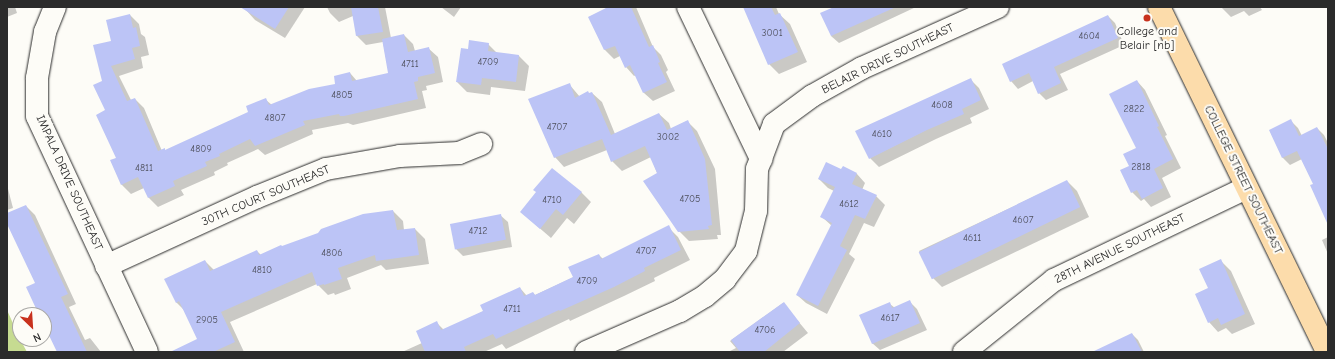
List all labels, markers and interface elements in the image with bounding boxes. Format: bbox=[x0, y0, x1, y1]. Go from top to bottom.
marker: College and Belair [nb] bbox=[1142, 13, 1152, 23]
street label: BELAIR DRIVE SOUTHEAST bbox=[820, 21, 956, 97]
place label: College and Belair [nb] bbox=[1117, 25, 1177, 53]
house number: 3001 bbox=[761, 28, 783, 40]
house number: 4604 bbox=[1078, 31, 1100, 43]
house number: 4709 bbox=[478, 57, 498, 69]
house number: 4711 bbox=[401, 59, 419, 71]
house number: 4805 bbox=[331, 90, 353, 102]
house number: 4608 bbox=[931, 100, 953, 112]
street label: COLLEGE STREET SOUTHEAST bbox=[1201, 103, 1285, 257]
house number: 2822 bbox=[1124, 104, 1144, 116]
street label: IMPALA DRIVE SOUTHEAST bbox=[33, 113, 105, 253]
house number: 4807 bbox=[265, 113, 285, 125]
house number: 4707 bbox=[547, 122, 567, 134]
house number: 4610 bbox=[872, 129, 892, 141]
house number: 3002 bbox=[657, 132, 679, 144]
house number: 4809 bbox=[190, 144, 212, 156]
street label: 30TH COURT SOUTHEAST bbox=[200, 162, 332, 230]
house number: 2818 bbox=[1131, 162, 1151, 174]
house number: 4811 bbox=[135, 163, 153, 175]
house number: 4705 bbox=[679, 194, 701, 206]
house number: 4710 bbox=[542, 195, 562, 207]
house number: 4612 bbox=[839, 199, 859, 211]
street label: 28TH AVENUE SOUTHEAST bbox=[1052, 211, 1188, 287]
house number: 4607 bbox=[1012, 215, 1034, 227]
house number: 4712 bbox=[469, 226, 487, 238]
house number: 4611 bbox=[963, 233, 981, 245]
house number: 4707 bbox=[636, 246, 656, 258]
house number: 4806 bbox=[321, 248, 343, 260]
house number: 4810 bbox=[252, 265, 272, 277]
house number: 4709 bbox=[577, 276, 597, 288]
house number: 4711 bbox=[503, 304, 521, 316]
north arrow bbox=[12, 307, 52, 347]
house number: 4617 bbox=[881, 313, 899, 325]
house number: 2905 bbox=[196, 315, 218, 327]
house number: 4706 bbox=[754, 325, 776, 337]
text: N bbox=[31, 330, 43, 345]

